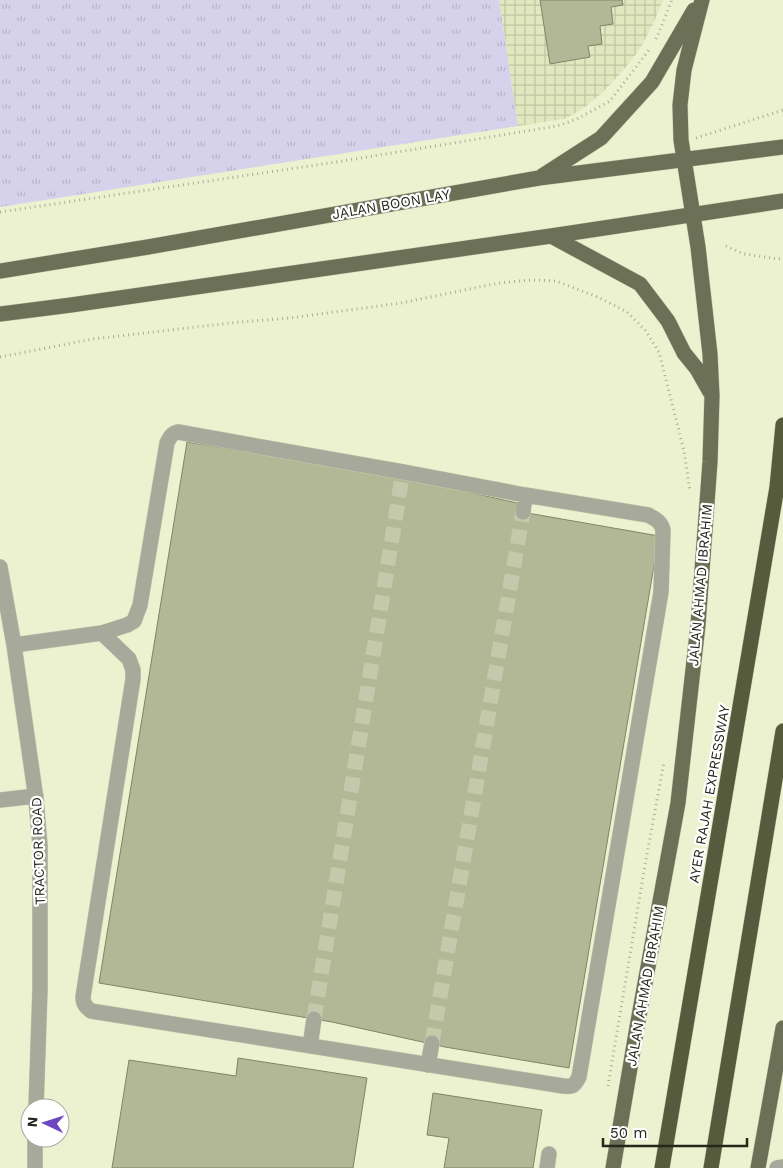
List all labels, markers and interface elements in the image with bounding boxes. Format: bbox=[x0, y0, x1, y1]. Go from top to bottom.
street label: JALAN BOON LAY bbox=[331, 186, 451, 222]
street label: JALAN AHMAD IBRAHIM bbox=[685, 503, 715, 667]
street label: AYER RAJAH EXPRESSWAY bbox=[685, 704, 733, 884]
street label: TRACTOR ROAD bbox=[28, 797, 48, 905]
street label: JALAN AHMAD IBRAHIM bbox=[623, 904, 667, 1068]
north arrow bbox=[20, 1098, 70, 1148]
text: N bbox=[24, 1116, 40, 1128]
scale bar bbox=[603, 1116, 747, 1148]
text: 50 m bbox=[610, 1124, 647, 1142]

